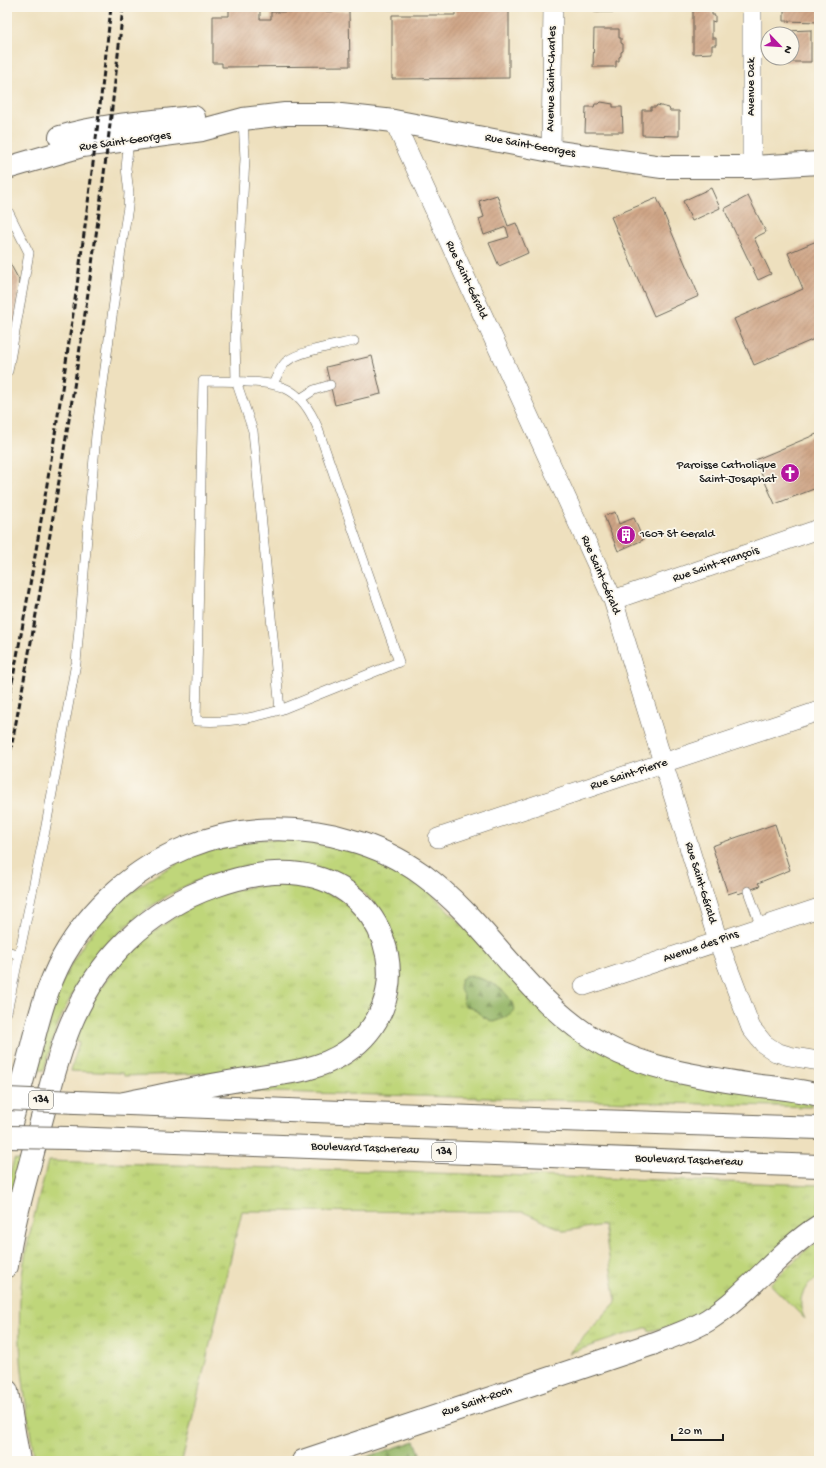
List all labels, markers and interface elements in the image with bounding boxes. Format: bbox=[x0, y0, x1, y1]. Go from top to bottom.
street label: Avenue Saint-Charles bbox=[544, 26, 560, 132]
north arrow bbox=[760, 26, 800, 66]
text: N bbox=[780, 44, 794, 55]
street label: Avenue Oak bbox=[745, 56, 759, 116]
street label: Rue Saint-Georges bbox=[79, 129, 172, 155]
street label: Rue Saint-Georges bbox=[484, 131, 577, 161]
street label: Rue Saint-Gérald bbox=[442, 239, 491, 322]
place label: Paroisse Catholique Saint-Josaphat bbox=[676, 459, 777, 487]
church icon: Paroisse Catholique Saint-Josaphat bbox=[779, 462, 801, 484]
building icon: 1607 St Gerald bbox=[615, 524, 637, 546]
place label: 1607 St Gerald bbox=[639, 528, 715, 542]
street label: Rue Saint-Gérald bbox=[577, 533, 623, 618]
street label: Rue Saint-François bbox=[671, 544, 761, 586]
street label: Rue Saint-Pierre bbox=[589, 756, 670, 794]
street label: Rue Saint-Gérald bbox=[681, 841, 719, 926]
street label: Avenue des Pins bbox=[661, 927, 741, 966]
road number: 134 bbox=[29, 1091, 53, 1109]
street label: Boulevard Taschereau bbox=[310, 1140, 420, 1158]
road number: 134 bbox=[432, 1143, 456, 1161]
street label: Boulevard Taschereau bbox=[634, 1152, 744, 1170]
street label: Rue Saint-Roch bbox=[440, 1383, 514, 1421]
scale bar bbox=[672, 1416, 723, 1442]
text: 20 m bbox=[678, 1425, 703, 1439]

